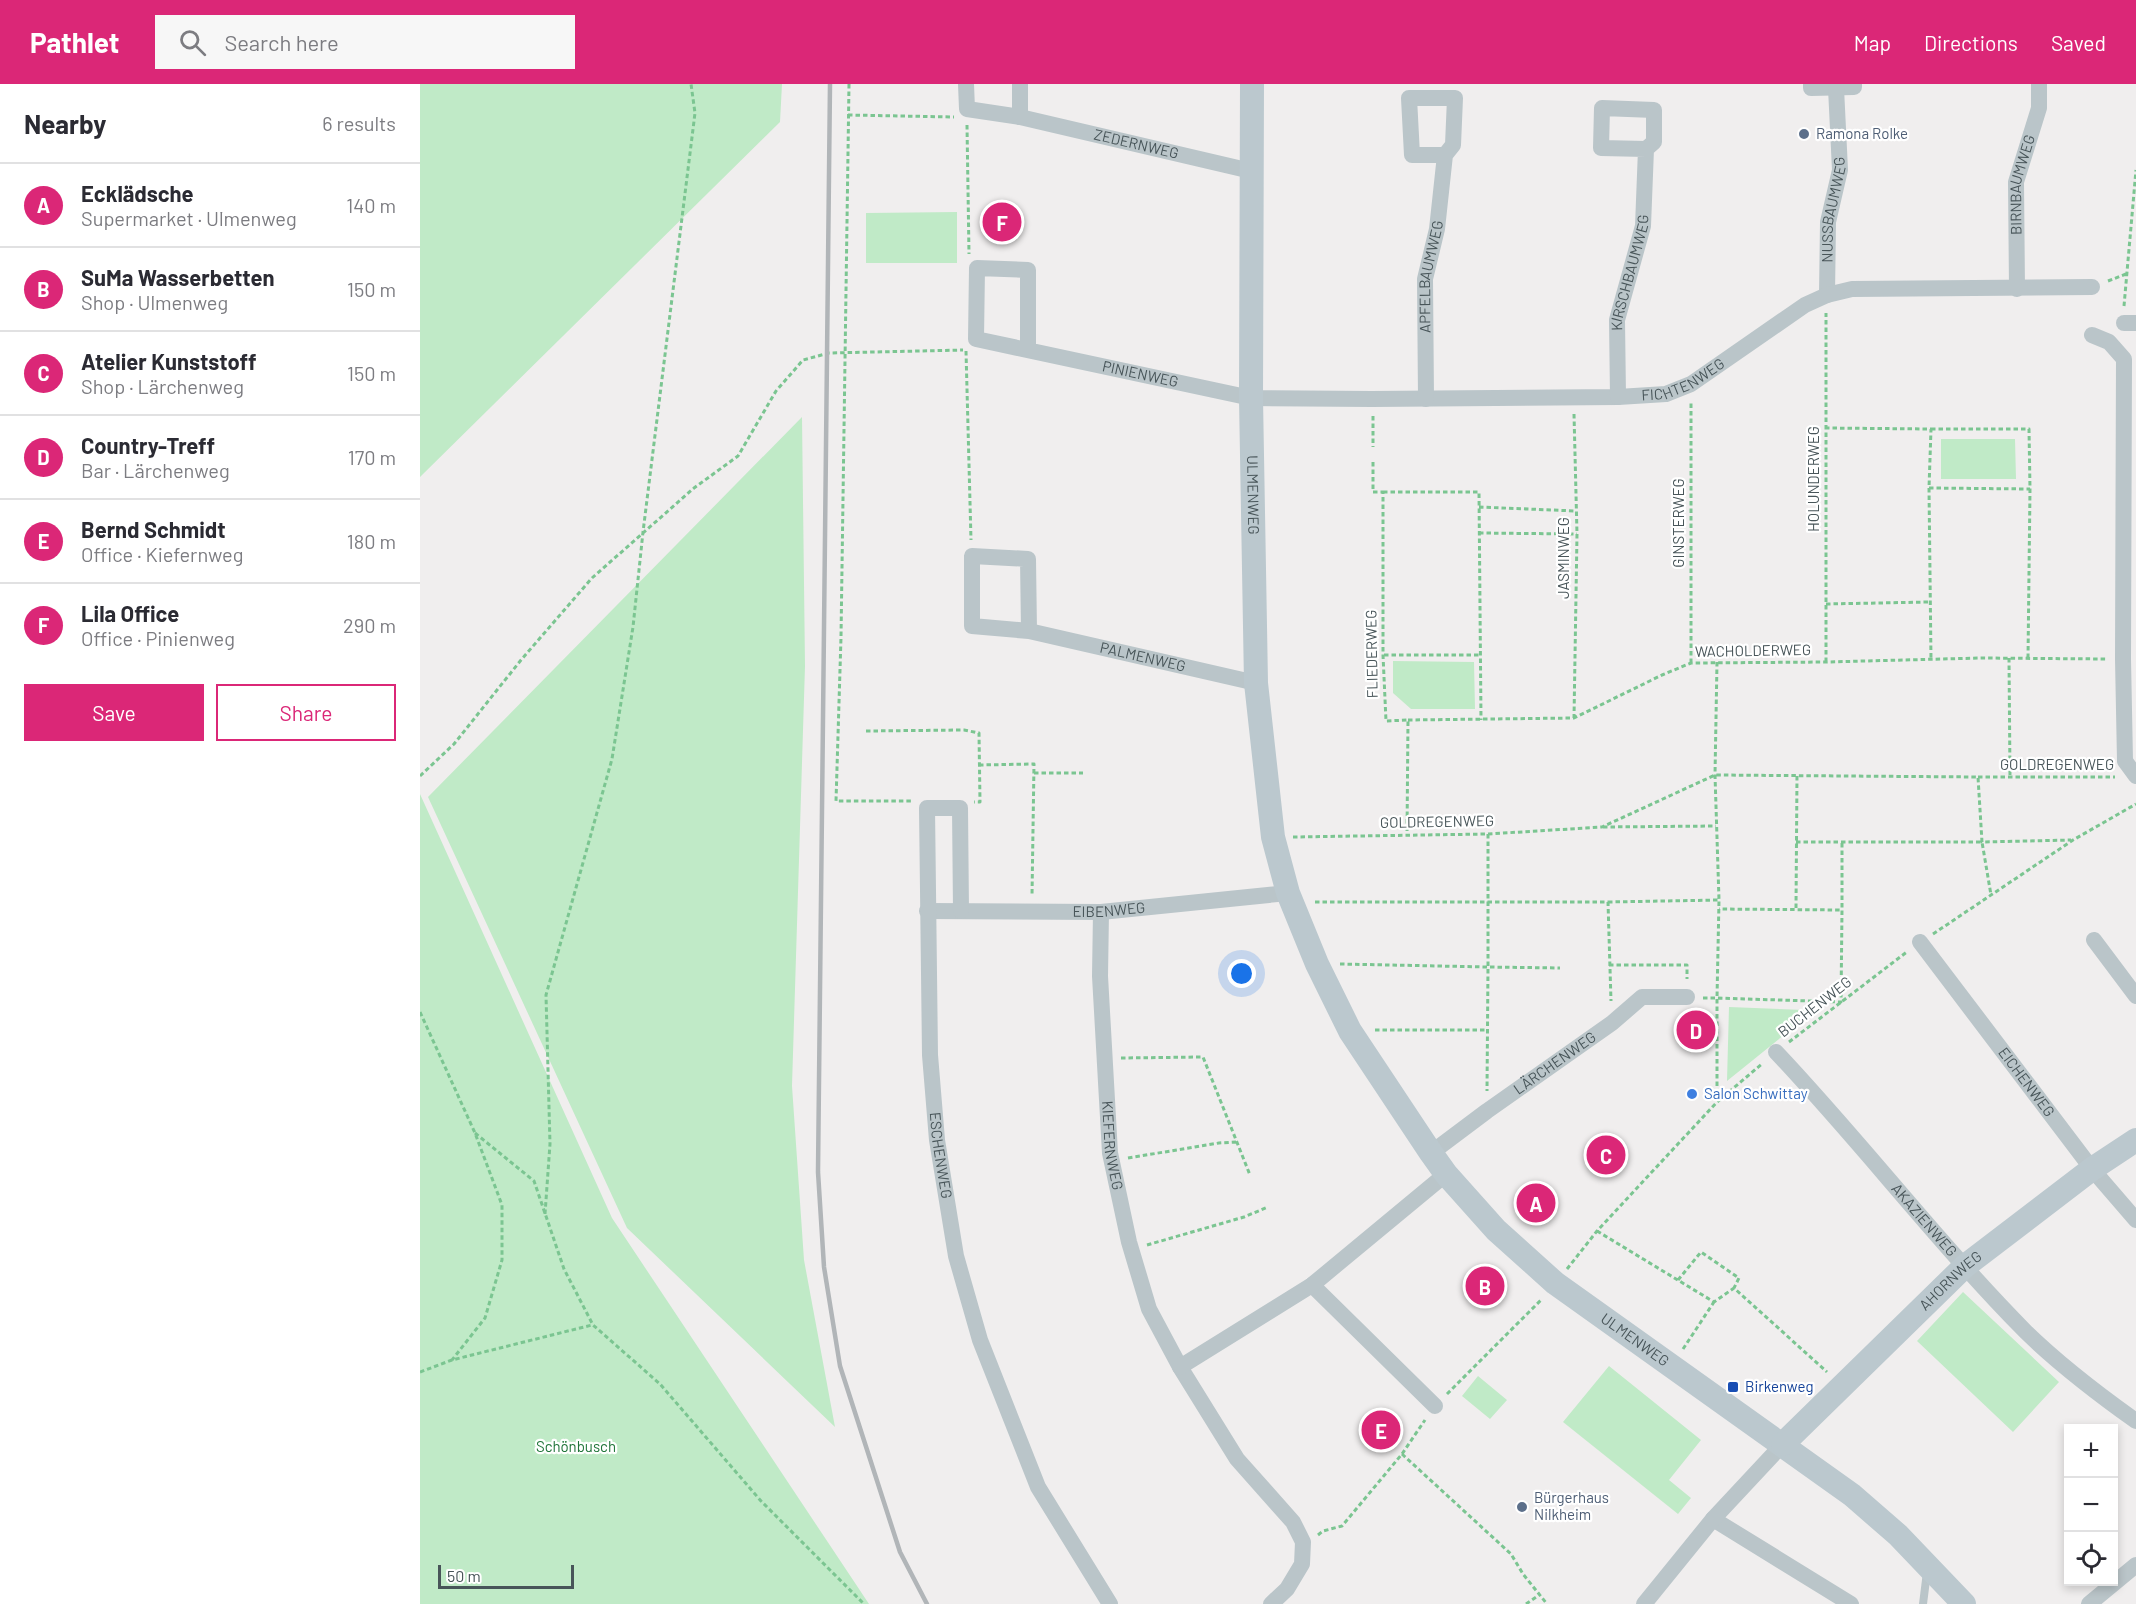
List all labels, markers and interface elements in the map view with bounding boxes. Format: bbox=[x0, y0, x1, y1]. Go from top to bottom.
search box bbox=[155, 15, 575, 69]
text: Pathlet bbox=[30, 25, 119, 59]
icon: search bbox=[176, 26, 209, 59]
text: Search here bbox=[224, 29, 339, 55]
text: Map bbox=[1854, 30, 1891, 55]
text: Directions bbox=[1924, 30, 2018, 55]
text: Saved bbox=[2051, 30, 2106, 55]
text: Nearby bbox=[24, 108, 106, 139]
text: 6 results bbox=[322, 111, 396, 135]
place label: Ramona Rolke bbox=[1816, 124, 1908, 142]
street label: ZEDERNWEG bbox=[1092, 125, 1181, 162]
marker: Ramona Rolke bbox=[1797, 127, 1811, 141]
street label: BIRNBAUMWEG bbox=[2006, 132, 2038, 235]
street label: NUSSBAUMWEG bbox=[1817, 156, 1849, 263]
text: Ecklädsche bbox=[81, 180, 194, 206]
text: A bbox=[37, 193, 50, 217]
text: 140 m bbox=[346, 193, 396, 217]
pin: F bbox=[982, 200, 1022, 244]
text: Supermarket · Ulmenweg bbox=[81, 206, 297, 230]
street label: KIRSCHBAUMWEG bbox=[1607, 214, 1651, 331]
street label: APFELBAUMWEG bbox=[1415, 219, 1446, 333]
text: SuMa Wasserbetten bbox=[81, 264, 275, 290]
text: B bbox=[37, 277, 50, 301]
text: 150 m bbox=[347, 277, 396, 301]
text: Shop · Ulmenweg bbox=[81, 290, 228, 314]
text: Atelier Kunststoff bbox=[81, 348, 257, 374]
street label: FICHTENWEG bbox=[1641, 354, 1727, 404]
street label: PINIENWEG bbox=[1101, 356, 1180, 390]
text: C bbox=[37, 361, 50, 385]
text: 150 m bbox=[347, 361, 396, 385]
text: Shop · Lärchenweg bbox=[81, 374, 244, 398]
street label: HOLUNDERWEG bbox=[1804, 426, 1822, 532]
text: Country-Treff bbox=[81, 432, 215, 458]
text: D bbox=[37, 445, 50, 469]
text: 170 m bbox=[348, 445, 396, 469]
street label: ULMENWEG bbox=[1244, 455, 1263, 535]
text: Bar · Lärchenweg bbox=[81, 458, 230, 482]
street label: GINSTERWEG bbox=[1669, 478, 1687, 568]
text: Bernd Schmidt bbox=[81, 516, 226, 542]
street label: JASMINWEG bbox=[1554, 517, 1572, 599]
text: E bbox=[38, 529, 49, 553]
text: 180 m bbox=[347, 529, 396, 553]
text: Office · Kiefernweg bbox=[81, 542, 243, 566]
text: Lila Office bbox=[81, 600, 179, 626]
street label: FLIEDERWEG bbox=[1361, 610, 1381, 698]
text: F bbox=[38, 613, 49, 637]
text: 290 m bbox=[343, 613, 396, 637]
text: Office · Pinienweg bbox=[81, 626, 235, 650]
street label: PALMENWEG bbox=[1098, 638, 1188, 675]
street label: WACHOLDERWEG bbox=[1695, 640, 1811, 660]
button: Save bbox=[24, 684, 204, 741]
button: Share bbox=[216, 684, 396, 741]
street label: GOLDREGENWEG bbox=[2000, 755, 2114, 773]
street label: GOLDREGENWEG bbox=[1380, 811, 1494, 831]
street label: EIBENWEG bbox=[1073, 898, 1146, 920]
your location bbox=[1227, 959, 1256, 988]
street label: BUCHENWEG bbox=[1774, 972, 1855, 1040]
pin: D bbox=[1676, 1008, 1716, 1052]
street label: LÄRCHENWEG bbox=[1510, 1027, 1599, 1098]
street label: EICHENWEG bbox=[1995, 1043, 2059, 1120]
place label: Salon Schwittay bbox=[1704, 1084, 1808, 1102]
marker: Salon Schwittay bbox=[1685, 1087, 1699, 1101]
street label: KIEFERNWEG bbox=[1099, 1100, 1128, 1192]
street label: ESCHENWEG bbox=[927, 1111, 956, 1200]
pin: C bbox=[1586, 1132, 1626, 1178]
street label: AKAZIENWEG bbox=[1888, 1179, 1961, 1260]
pin: A bbox=[1516, 1180, 1556, 1226]
street label: AHORNWEG bbox=[1915, 1247, 1985, 1314]
pin: B bbox=[1466, 1264, 1504, 1308]
street label: ULMENWEG bbox=[1598, 1309, 1673, 1370]
place label: Birkenweg bbox=[1745, 1377, 1813, 1395]
marker: Birkenweg bbox=[1726, 1380, 1740, 1394]
pin: E bbox=[1362, 1408, 1400, 1452]
map controls bbox=[2064, 1424, 2118, 1586]
button: + bbox=[2064, 1424, 2118, 1478]
park label: Schönbusch bbox=[536, 1437, 616, 1455]
button: − bbox=[2064, 1478, 2118, 1532]
place label: Bürgerhaus Nilkheim bbox=[1534, 1488, 1609, 1523]
marker: Bürgerhaus Nilkheim bbox=[1515, 1500, 1529, 1514]
button: locate bbox=[2064, 1532, 2118, 1586]
scale bar bbox=[438, 1562, 574, 1590]
text: 50 m bbox=[447, 1566, 481, 1585]

